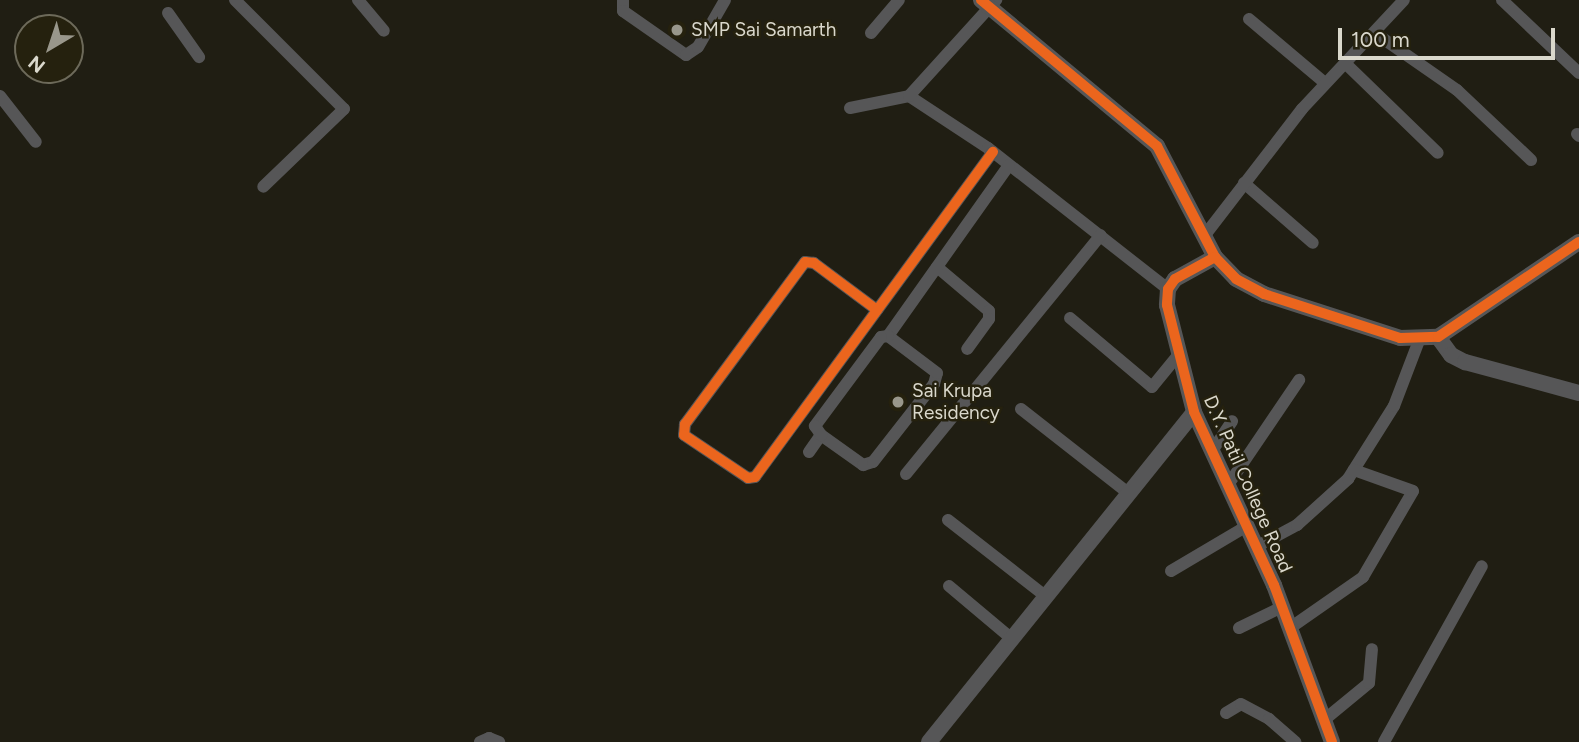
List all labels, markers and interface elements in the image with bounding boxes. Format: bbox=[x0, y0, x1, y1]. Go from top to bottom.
north arrow bbox=[14, 14, 84, 84]
scale bar bbox=[1341, 14, 1558, 58]
place label: SMP Sai Samarth bbox=[691, 19, 836, 41]
marker: SMP Sai Samarth bbox=[669, 22, 685, 38]
text: 100 m bbox=[1351, 27, 1410, 52]
text: N bbox=[24, 51, 50, 78]
place label: Sai Krupa Residency bbox=[912, 380, 1000, 424]
street label: D.Y. Patil College Road bbox=[1199, 392, 1297, 576]
marker: Sai Krupa Residency bbox=[890, 394, 906, 410]

